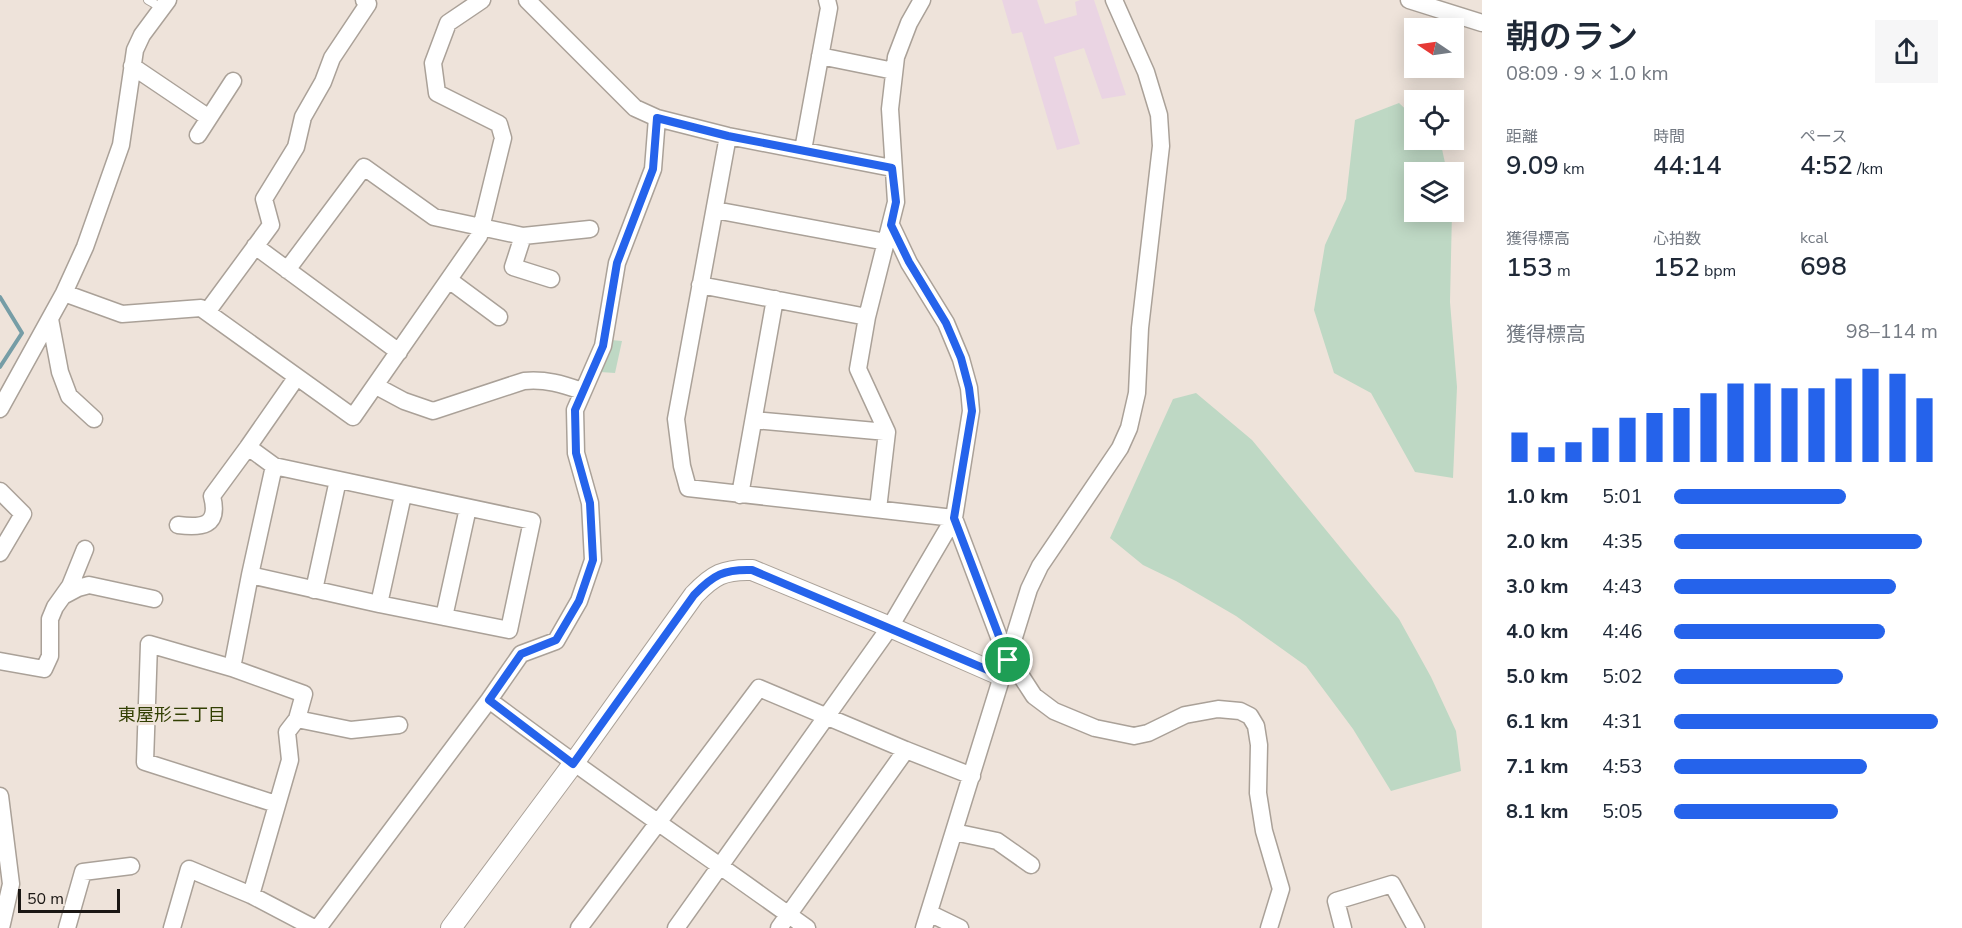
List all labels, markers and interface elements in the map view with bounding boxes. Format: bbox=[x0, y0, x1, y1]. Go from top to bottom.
text: 朝のラン bbox=[1506, 15, 1638, 60]
north arrow bbox=[1404, 18, 1464, 78]
map controls bbox=[1404, 18, 1464, 222]
button: share bbox=[1875, 20, 1938, 83]
text: 08:09 · 9 × 1.0 km bbox=[1506, 60, 1669, 87]
button: locate bbox=[1404, 90, 1464, 150]
text: 距離 bbox=[1506, 126, 1538, 148]
text: 時間 bbox=[1653, 126, 1685, 148]
text: ペース bbox=[1800, 126, 1847, 148]
text: 9.09 bbox=[1506, 148, 1559, 183]
text: 44:14 bbox=[1653, 148, 1722, 183]
text: 4:52 bbox=[1800, 148, 1853, 183]
text: km bbox=[1559, 158, 1585, 180]
text: /km bbox=[1853, 158, 1883, 180]
button: layers bbox=[1404, 162, 1464, 222]
text: kcal bbox=[1800, 227, 1828, 249]
text: 獲得標高 bbox=[1506, 228, 1570, 250]
text: 心拍数 bbox=[1653, 228, 1701, 250]
text: 698 bbox=[1800, 249, 1847, 284]
text: 153 bbox=[1506, 250, 1553, 285]
text: 152 bbox=[1653, 250, 1700, 285]
text: m bbox=[1553, 260, 1571, 282]
text: bpm bbox=[1700, 260, 1736, 282]
text: 98–114 m bbox=[1846, 318, 1938, 345]
text: 獲得標高 bbox=[1506, 321, 1586, 348]
text: 1.0 km bbox=[1506, 483, 1569, 510]
text: 5:01 bbox=[1602, 483, 1643, 510]
text: 2.0 km bbox=[1506, 528, 1569, 555]
text: 4:35 bbox=[1602, 528, 1643, 555]
text: 3.0 km bbox=[1506, 573, 1569, 600]
text: 4:43 bbox=[1602, 573, 1643, 600]
text: 4.0 km bbox=[1506, 618, 1569, 645]
text: 4:46 bbox=[1602, 618, 1643, 645]
pin bbox=[982, 634, 1033, 685]
icon: arrive bbox=[991, 643, 1024, 676]
text: 5.0 km bbox=[1506, 663, 1569, 690]
text: 5:02 bbox=[1602, 663, 1643, 690]
district label: 東屋形三丁目 bbox=[118, 703, 226, 727]
text: 6.1 km bbox=[1506, 708, 1569, 735]
text: 4:31 bbox=[1602, 708, 1643, 735]
text: 7.1 km bbox=[1506, 753, 1569, 780]
text: 4:53 bbox=[1602, 753, 1643, 780]
text: 8.1 km bbox=[1506, 798, 1569, 825]
text: 5:05 bbox=[1602, 798, 1643, 825]
scale bar bbox=[18, 886, 120, 914]
text: 50 m bbox=[27, 888, 64, 910]

